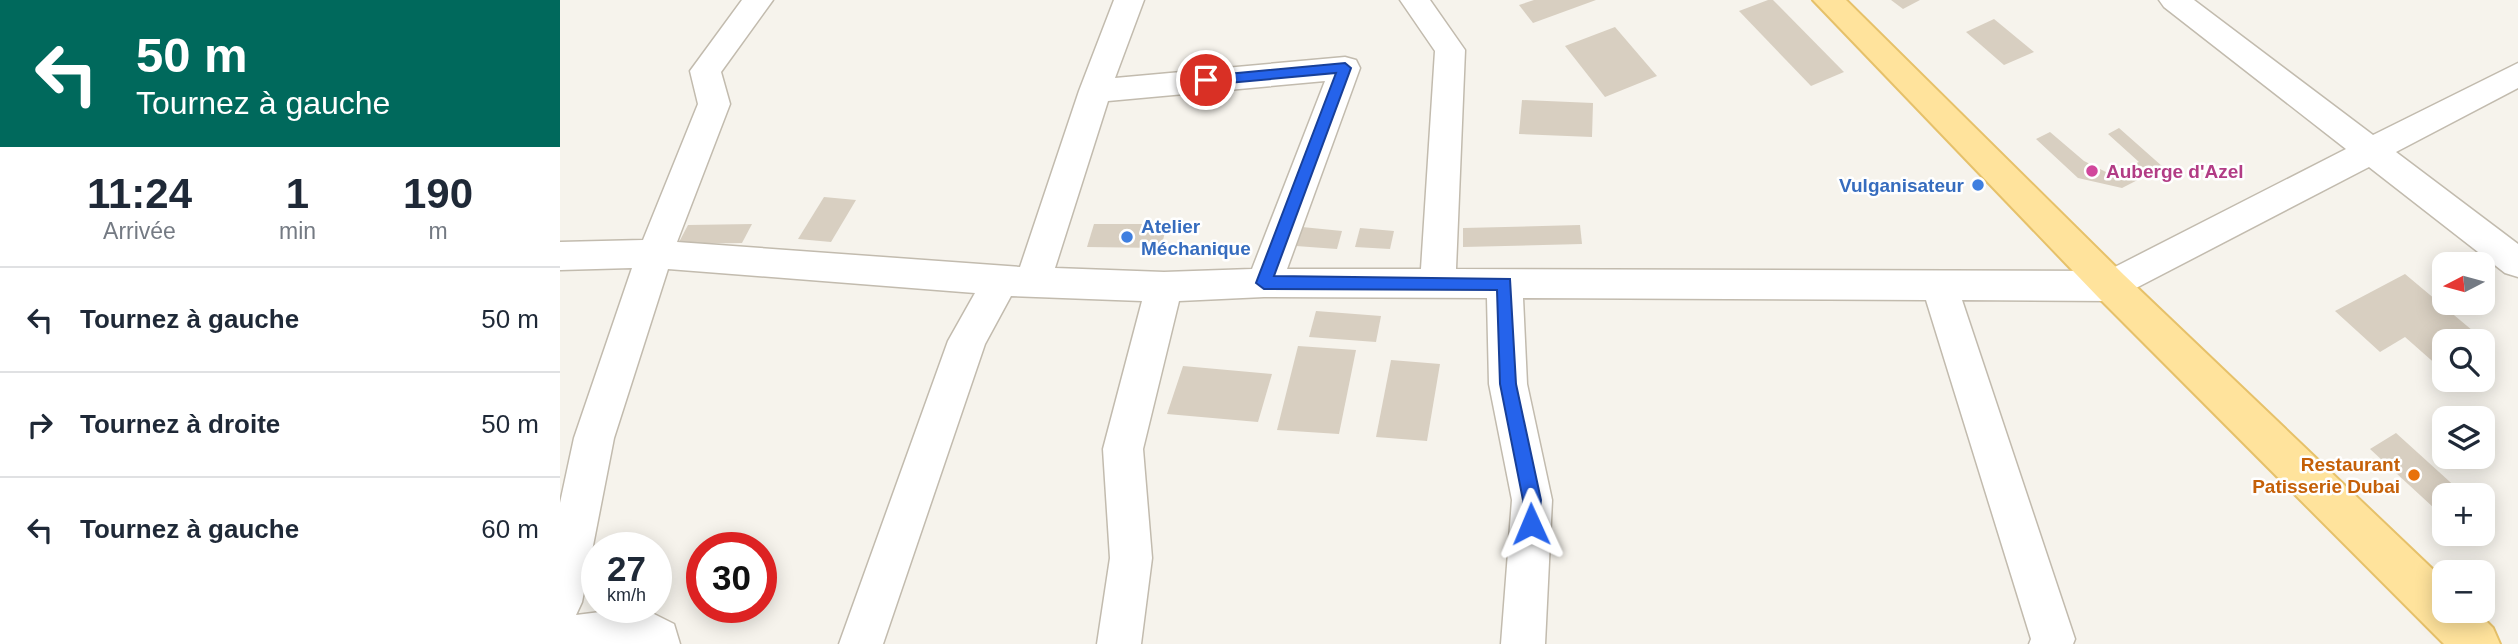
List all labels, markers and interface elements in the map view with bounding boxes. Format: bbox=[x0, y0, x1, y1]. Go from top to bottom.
icon: left bbox=[21, 28, 112, 119]
text: 50 m bbox=[136, 28, 248, 82]
pin bbox=[1176, 50, 1236, 110]
icon: arrive bbox=[1187, 61, 1225, 99]
text: Tournez à gauche bbox=[136, 85, 390, 121]
place label: Auberge d'Azel bbox=[2106, 161, 2244, 182]
marker: Auberge d'Azel bbox=[2084, 163, 2100, 179]
text: 11:24 bbox=[87, 170, 192, 217]
text: 1 bbox=[286, 170, 309, 217]
text: 190 bbox=[403, 170, 473, 217]
place label: Vulganisateur bbox=[1839, 175, 1965, 196]
marker: Vulganisateur bbox=[1970, 177, 1986, 193]
place label: Atelier Méchanique bbox=[1141, 216, 1251, 259]
text: Arrivée bbox=[103, 218, 176, 244]
text: min bbox=[279, 218, 316, 244]
text: m bbox=[428, 218, 448, 244]
marker: Atelier Méchanique bbox=[1119, 229, 1135, 245]
north arrow bbox=[2432, 252, 2496, 315]
map controls bbox=[2432, 252, 2495, 623]
icon: left bbox=[21, 301, 59, 339]
text: Tournez à gauche bbox=[80, 304, 299, 334]
text: 50 m bbox=[481, 304, 539, 334]
button: search bbox=[2432, 329, 2495, 392]
icon: right bbox=[21, 406, 59, 444]
button: layers bbox=[2432, 406, 2495, 469]
text: Tournez à droite bbox=[80, 409, 280, 439]
text: 50 m bbox=[481, 409, 539, 439]
place label: Restaurant Patisserie Dubai bbox=[2252, 454, 2401, 497]
marker: Restaurant Patisserie Dubai bbox=[2406, 467, 2422, 483]
button: + bbox=[2432, 483, 2495, 546]
position arrow bbox=[1494, 487, 1568, 561]
icon: left bbox=[21, 511, 59, 549]
text: Tournez à gauche bbox=[80, 514, 299, 544]
text: 60 m bbox=[481, 514, 539, 544]
speed limit sign: 30 bbox=[686, 532, 777, 623]
text: 27 bbox=[607, 549, 646, 588]
button: − bbox=[2432, 560, 2495, 623]
text: km/h bbox=[607, 585, 646, 605]

